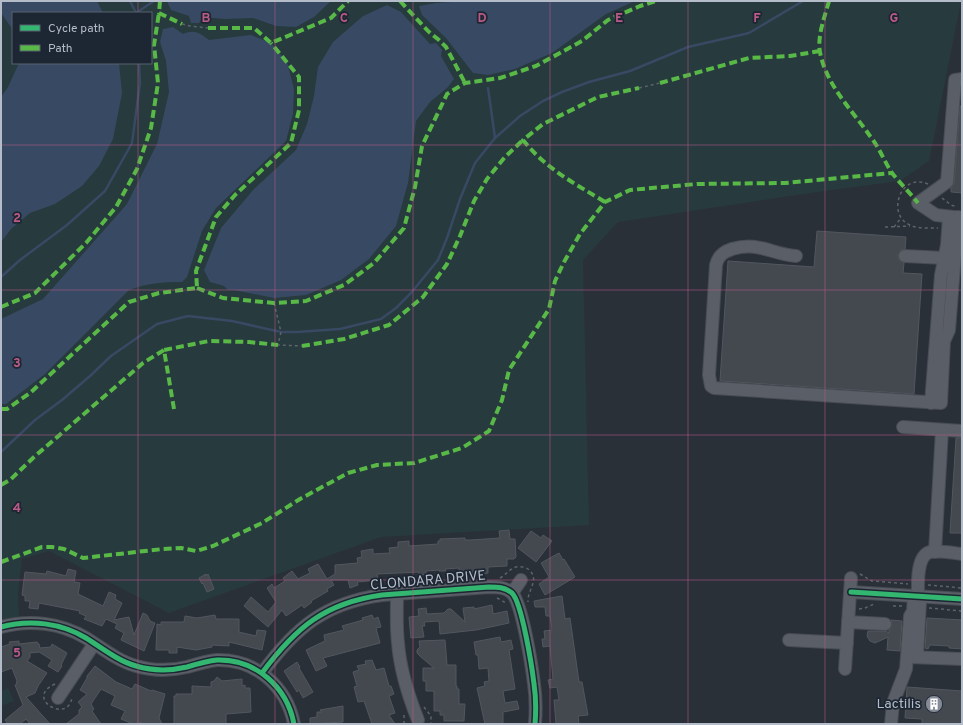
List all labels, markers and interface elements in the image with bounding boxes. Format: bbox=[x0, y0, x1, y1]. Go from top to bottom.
text: B bbox=[202, 11, 211, 27]
text: C bbox=[340, 11, 348, 27]
text: D bbox=[477, 11, 487, 27]
text: E bbox=[615, 11, 623, 27]
text: F bbox=[753, 11, 761, 27]
text: G bbox=[890, 11, 899, 27]
legend bbox=[12, 12, 152, 64]
text: Cycle path bbox=[48, 21, 105, 37]
text: Path bbox=[48, 41, 73, 57]
text: 2 bbox=[13, 211, 21, 227]
text: 3 bbox=[13, 356, 21, 372]
text: 4 bbox=[13, 501, 21, 517]
street label: CLONDARA DRIVE bbox=[369, 567, 487, 595]
text: 5 bbox=[13, 646, 21, 662]
building icon: Lactilis bbox=[924, 694, 944, 714]
place label: Lactilis bbox=[876, 696, 921, 713]

